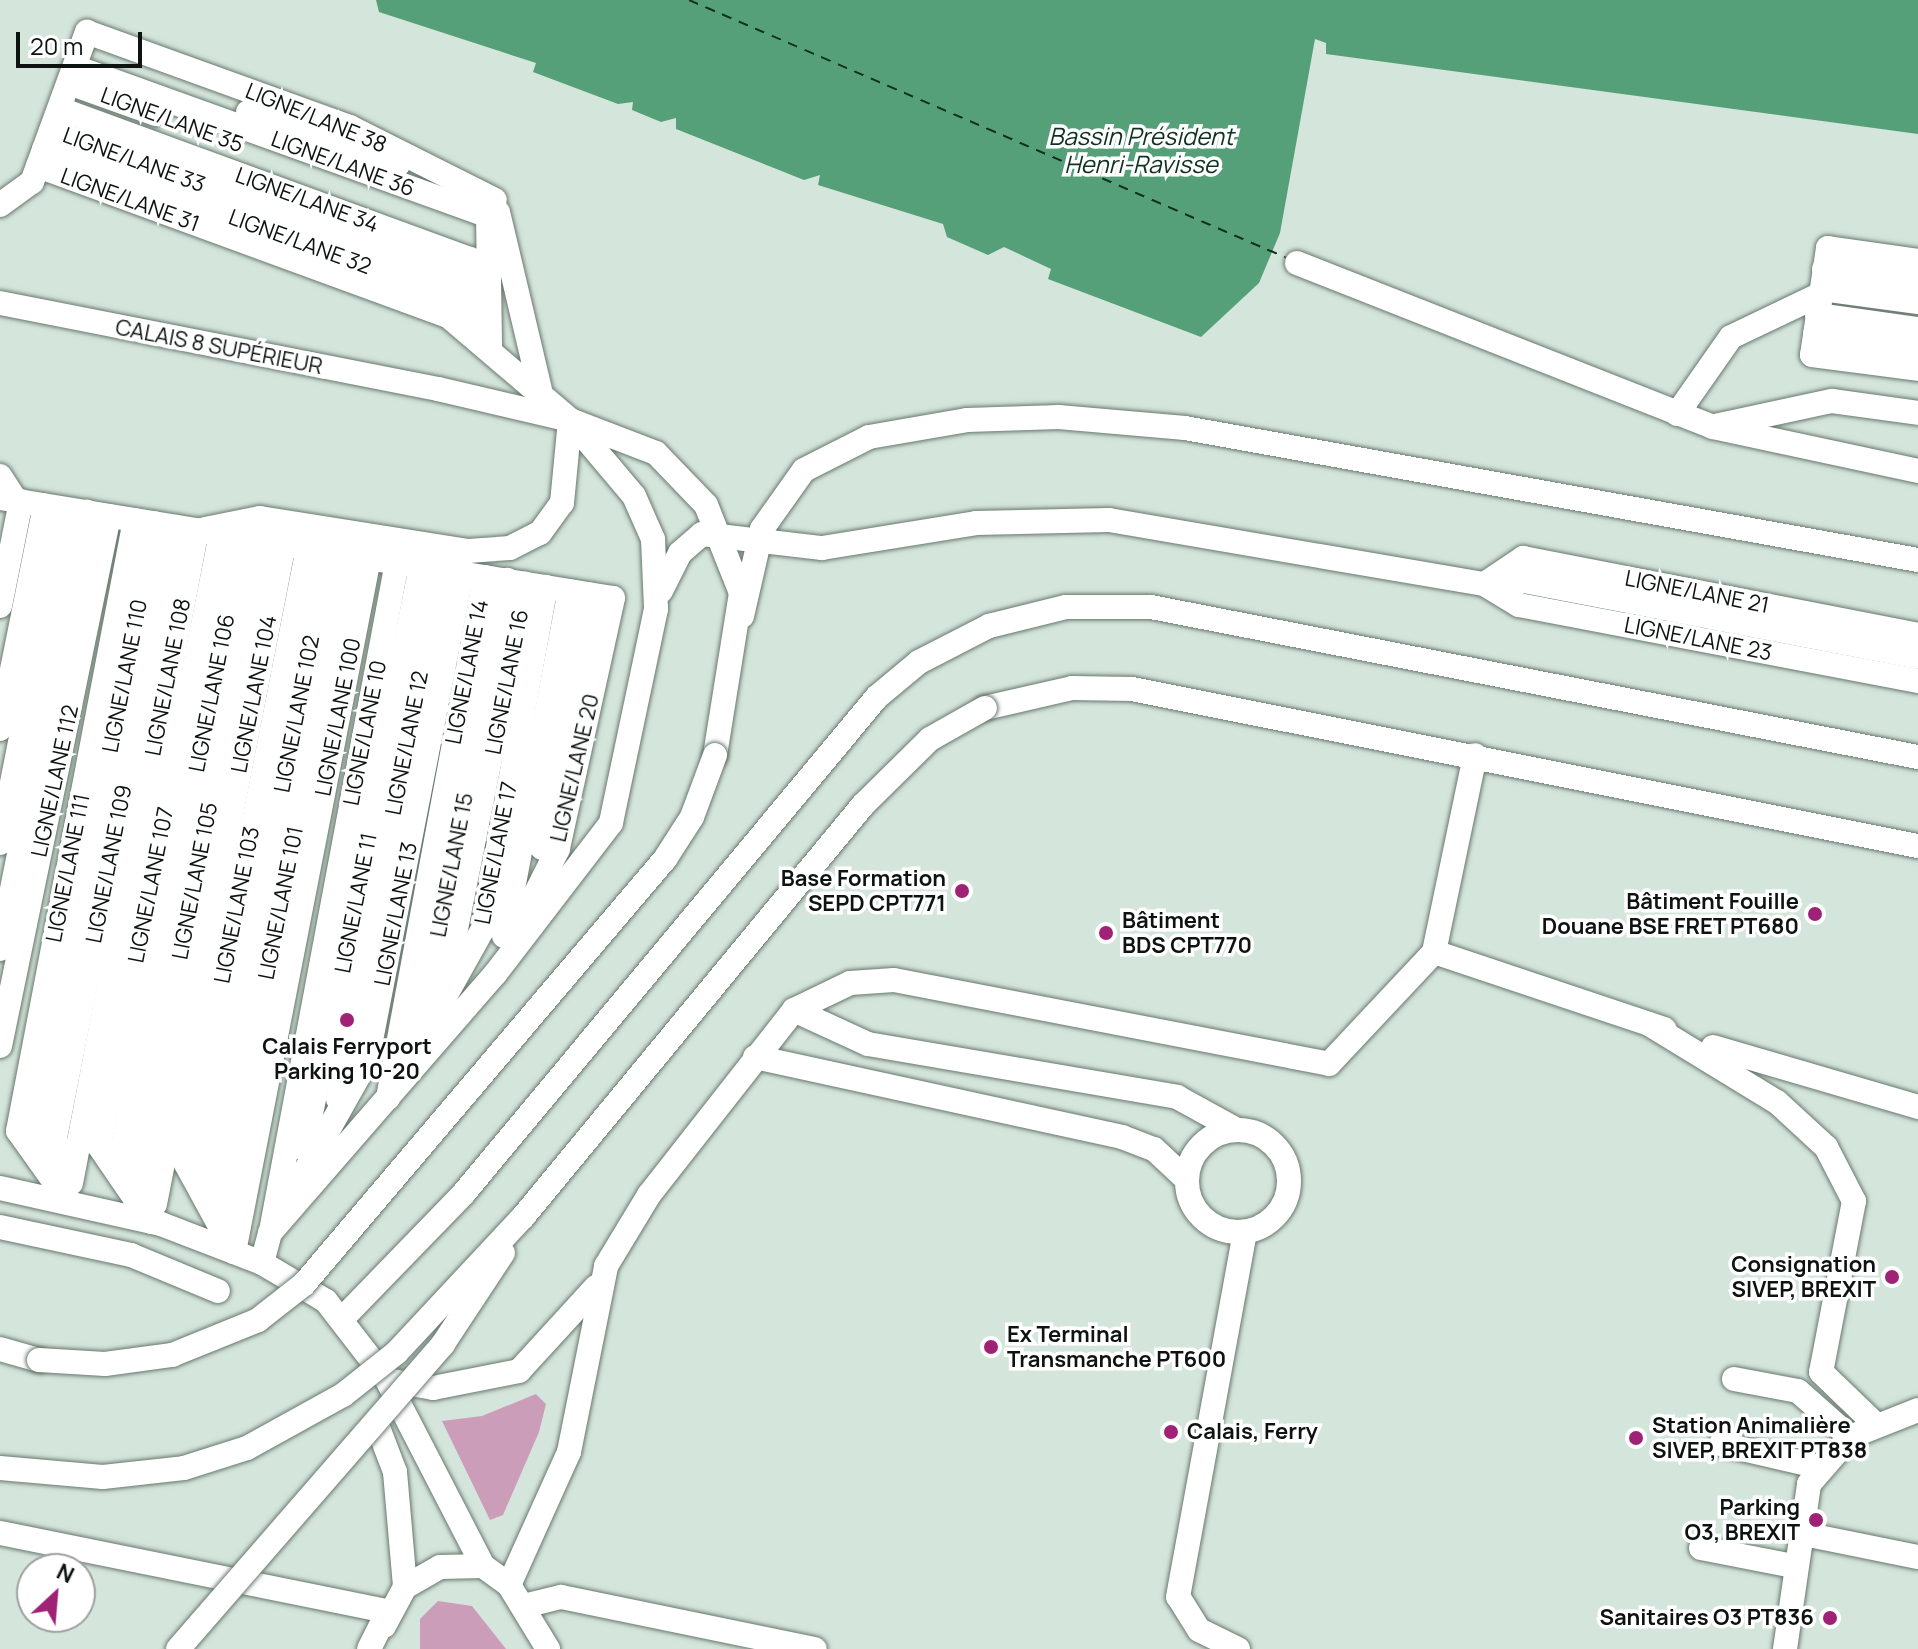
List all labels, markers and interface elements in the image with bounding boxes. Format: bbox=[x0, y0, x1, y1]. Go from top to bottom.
scale bar bbox=[20, 16, 146, 66]
text: 20 m bbox=[30, 29, 83, 62]
street label: LIGNE/LANE 38 bbox=[241, 78, 391, 158]
street label: LIGNE/LANE 35 bbox=[97, 82, 247, 158]
street label: LIGNE/LANE 33 bbox=[59, 122, 209, 198]
water label: Bassin Président Henri-Ravisse bbox=[1048, 122, 1234, 178]
street label: LIGNE/LANE 36 bbox=[268, 126, 418, 202]
street label: LIGNE/LANE 34 bbox=[232, 162, 382, 238]
street label: LIGNE/LANE 31 bbox=[57, 163, 203, 237]
street label: LIGNE/LANE 32 bbox=[225, 204, 375, 280]
street label: CALAIS 8 SUPÉRIEUR bbox=[113, 314, 325, 380]
street label: LIGNE/LANE 21 bbox=[1623, 565, 1771, 619]
street label: LIGNE/LANE 108 bbox=[140, 596, 196, 758]
street label: LIGNE/LANE 110 bbox=[97, 597, 153, 755]
street label: LIGNE/LANE 14 bbox=[440, 597, 494, 747]
street label: LIGNE/LANE 16 bbox=[480, 607, 534, 757]
street label: LIGNE/LANE 106 bbox=[184, 612, 240, 774]
street label: LIGNE/LANE 23 bbox=[1622, 612, 1774, 666]
street label: LIGNE/LANE 104 bbox=[226, 613, 282, 775]
street label: LIGNE/LANE 102 bbox=[269, 633, 325, 795]
street label: LIGNE/LANE 100 bbox=[310, 636, 366, 798]
street label: LIGNE/LANE 10 bbox=[338, 658, 392, 808]
street label: LIGNE/LANE 12 bbox=[380, 669, 434, 817]
street label: LIGNE/LANE 20 bbox=[545, 691, 605, 845]
street label: LIGNE/LANE 112 bbox=[26, 703, 84, 859]
street label: LIGNE/LANE 17 bbox=[469, 779, 523, 927]
street label: LIGNE/LANE 109 bbox=[81, 783, 137, 945]
street label: LIGNE/LANE 111 bbox=[41, 791, 95, 945]
street label: LIGNE/LANE 15 bbox=[425, 791, 479, 939]
street label: LIGNE/LANE 105 bbox=[167, 800, 223, 962]
street label: LIGNE/LANE 107 bbox=[123, 805, 179, 965]
street label: LIGNE/LANE 103 bbox=[209, 824, 265, 986]
street label: LIGNE/LANE 101 bbox=[253, 824, 309, 982]
street label: LIGNE/LANE 11 bbox=[329, 831, 383, 975]
street label: LIGNE/LANE 13 bbox=[369, 840, 423, 988]
place label: Base Formation SEPD CPT771 bbox=[781, 865, 946, 916]
marker: Base Formation SEPD CPT771 bbox=[953, 882, 971, 900]
place label: Bâtiment Fouille Douane BSE FRET PT680 bbox=[1541, 888, 1799, 940]
marker: Bâtiment Fouille Douane BSE FRET PT680 bbox=[1806, 905, 1824, 923]
place label: Bâtiment BDS CPT770 bbox=[1122, 907, 1252, 958]
marker: Bâtiment BDS CPT770 bbox=[1097, 924, 1115, 942]
marker: Calais Ferryport Parking 10-20 bbox=[338, 1011, 356, 1029]
place label: Calais Ferryport Parking 10-20 bbox=[262, 1033, 432, 1084]
place label: Consignation SIVEP, BREXIT bbox=[1731, 1251, 1876, 1302]
marker: Consignation SIVEP, BREXIT bbox=[1883, 1268, 1901, 1286]
place label: Ex Terminal Transmanche PT600 bbox=[1007, 1321, 1226, 1372]
marker: Ex Terminal Transmanche PT600 bbox=[982, 1338, 1000, 1356]
place label: Station Animalière SIVEP, BREXIT PT838 bbox=[1652, 1412, 1868, 1464]
place label: Calais, Ferry bbox=[1187, 1419, 1318, 1445]
marker: Calais, Ferry bbox=[1162, 1423, 1180, 1441]
marker: Station Animalière SIVEP, BREXIT PT838 bbox=[1627, 1429, 1645, 1447]
place label: Parking O3, BREXIT bbox=[1684, 1494, 1800, 1546]
marker: Parking O3, BREXIT bbox=[1807, 1511, 1825, 1529]
north arrow bbox=[16, 1553, 96, 1633]
text: N bbox=[52, 1556, 79, 1590]
place label: Sanitaires O3 PT836 bbox=[1599, 1605, 1814, 1631]
marker: Sanitaires O3 PT836 bbox=[1821, 1609, 1839, 1627]

